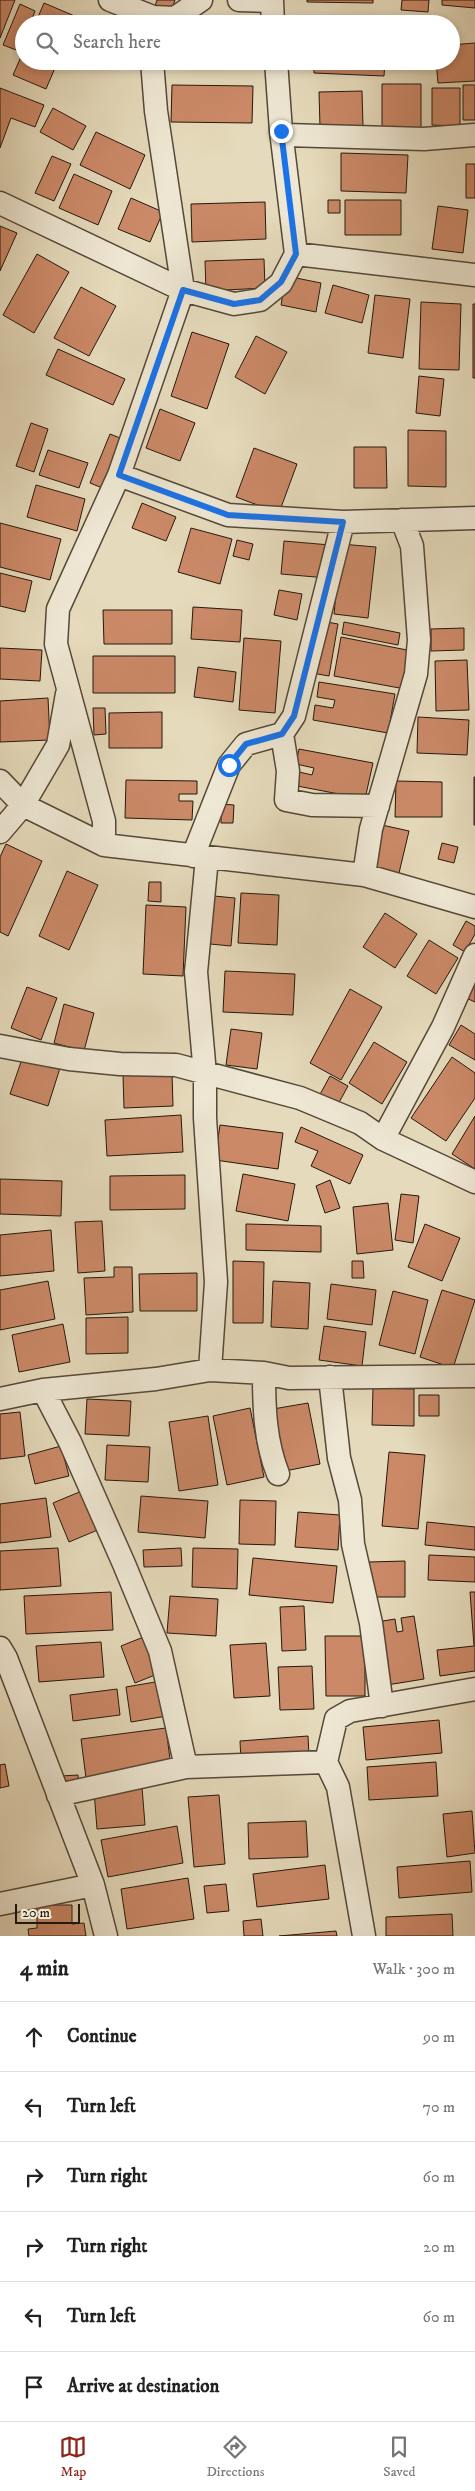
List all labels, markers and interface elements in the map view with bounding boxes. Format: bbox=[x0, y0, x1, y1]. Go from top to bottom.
search box bbox=[15, 15, 460, 70]
icon: search bbox=[33, 29, 61, 57]
text: Search here bbox=[73, 31, 161, 54]
route end bbox=[270, 120, 293, 143]
route start bbox=[218, 754, 241, 777]
scale bar bbox=[15, 1901, 80, 1924]
text: 20 m bbox=[22, 1904, 50, 1922]
text: 4 min bbox=[20, 1956, 69, 1982]
text: Walk · 300 m bbox=[372, 1959, 455, 1979]
icon: ahead bbox=[20, 2023, 48, 2051]
text: Continue bbox=[67, 2025, 137, 2048]
text: 90 m bbox=[423, 2027, 455, 2047]
icon: left bbox=[20, 2093, 48, 2121]
text: Turn left bbox=[67, 2095, 136, 2118]
text: 70 m bbox=[423, 2097, 455, 2117]
icon: right bbox=[20, 2163, 48, 2191]
text: Turn right bbox=[67, 2165, 147, 2188]
text: 60 m bbox=[423, 2167, 455, 2187]
icon: right bbox=[20, 2233, 48, 2261]
text: Turn right bbox=[67, 2235, 147, 2258]
text: 20 m bbox=[423, 2237, 455, 2257]
icon: left bbox=[20, 2303, 48, 2331]
text: Turn left bbox=[67, 2305, 136, 2328]
text: 60 m bbox=[423, 2307, 455, 2327]
icon: arrive bbox=[20, 2373, 48, 2401]
text: Arrive at destination bbox=[67, 2375, 219, 2398]
tab: Map bbox=[59, 2433, 87, 2481]
tab: Directions bbox=[206, 2433, 264, 2481]
tab: Saved bbox=[383, 2433, 416, 2481]

